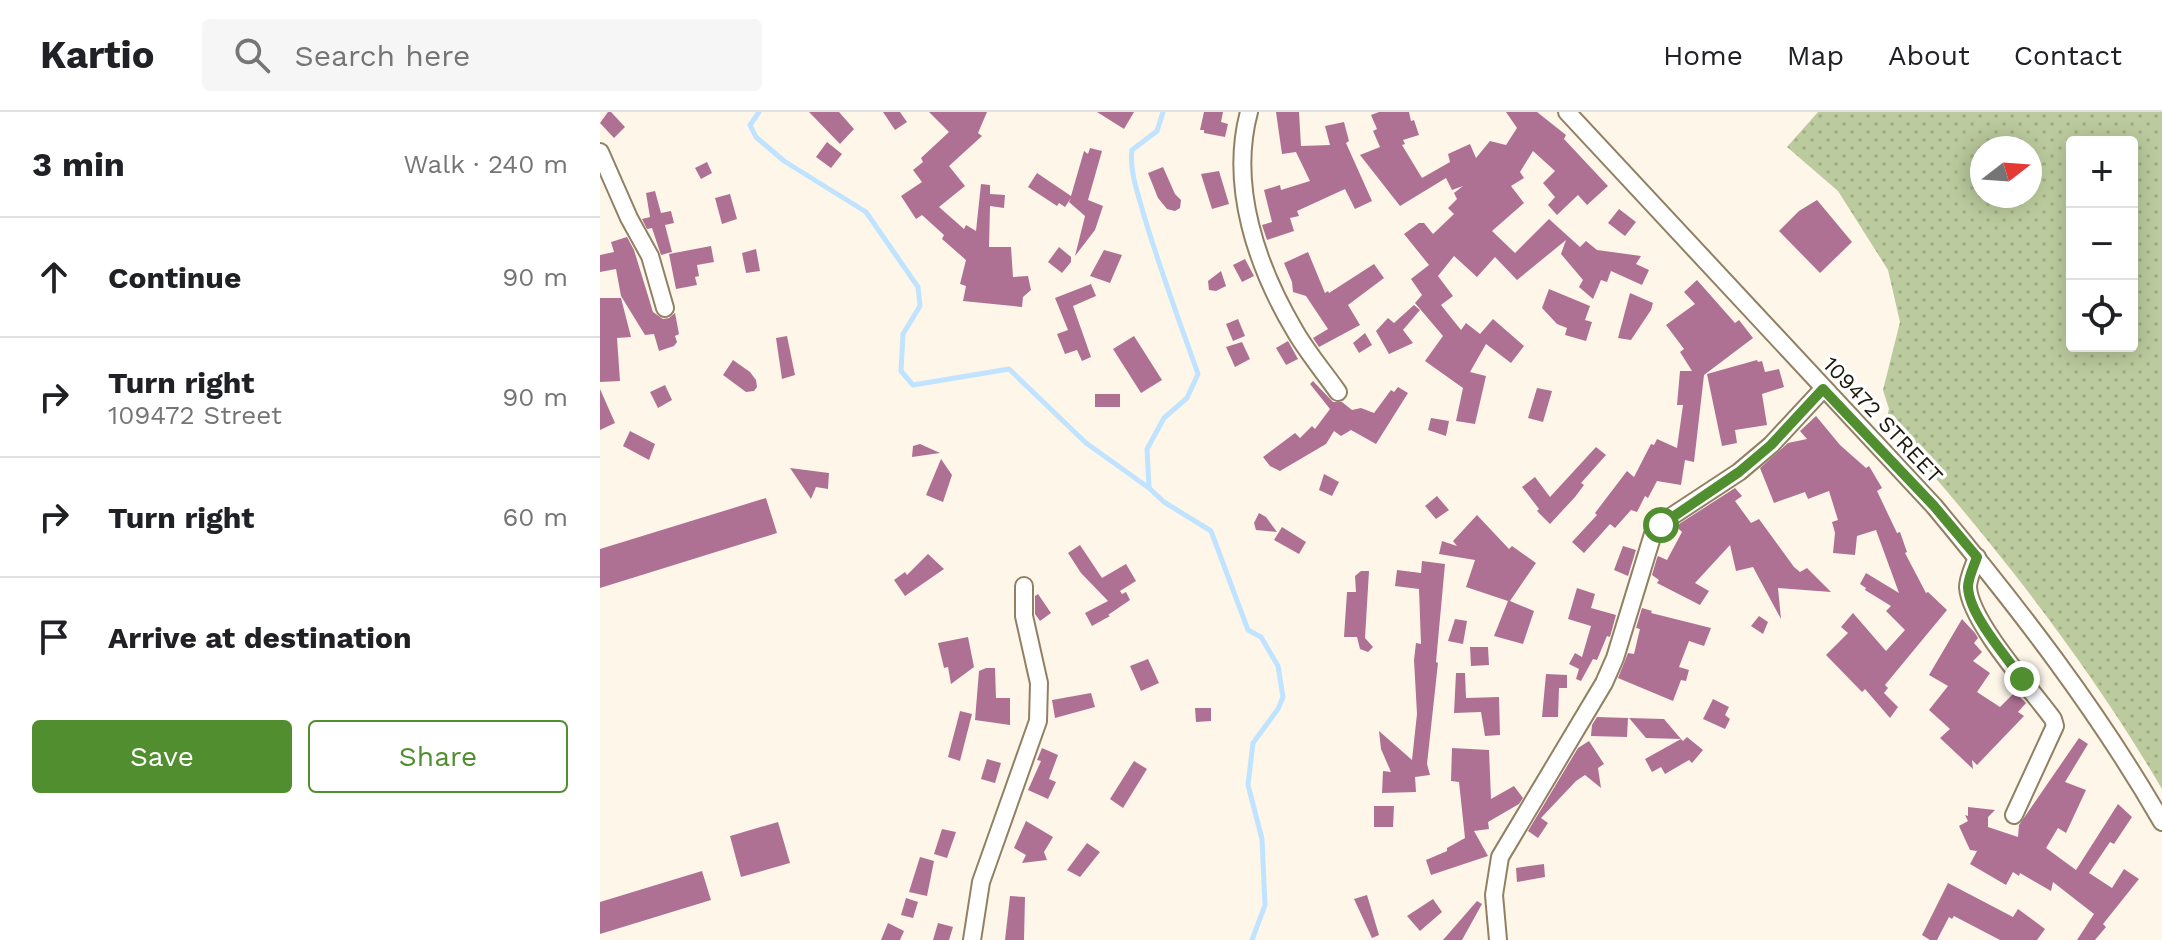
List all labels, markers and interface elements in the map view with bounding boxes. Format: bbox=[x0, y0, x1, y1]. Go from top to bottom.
search box bbox=[202, 19, 762, 91]
text: Kartio bbox=[40, 33, 154, 77]
icon: search bbox=[230, 33, 274, 77]
text: Search here bbox=[294, 38, 470, 73]
text: Home bbox=[1663, 39, 1743, 72]
text: Map bbox=[1787, 39, 1844, 72]
text: About bbox=[1888, 39, 1970, 72]
text: Contact bbox=[2014, 39, 2122, 72]
north arrow bbox=[1970, 136, 2042, 208]
map controls bbox=[2066, 136, 2138, 352]
button: + bbox=[2066, 136, 2138, 208]
text: 3 min bbox=[32, 144, 125, 184]
text: Walk · 240 m bbox=[404, 149, 568, 179]
button: − bbox=[2066, 208, 2138, 280]
icon: ahead bbox=[32, 255, 76, 299]
text: Continue bbox=[108, 260, 241, 295]
text: 90 m bbox=[502, 262, 568, 292]
button: locate bbox=[2066, 280, 2138, 352]
street label: 109472 STREET bbox=[1818, 352, 1948, 488]
text: Turn right bbox=[108, 365, 254, 400]
icon: right bbox=[32, 375, 76, 419]
text: 90 m bbox=[502, 382, 568, 412]
text: 109472 Street bbox=[108, 400, 282, 430]
icon: right bbox=[32, 495, 76, 539]
text: Turn right bbox=[108, 500, 254, 535]
text: 60 m bbox=[502, 502, 568, 532]
route start bbox=[1643, 507, 1679, 543]
icon: arrive bbox=[32, 615, 76, 659]
text: Arrive at destination bbox=[108, 620, 412, 655]
route end bbox=[2004, 661, 2040, 697]
button: Save bbox=[32, 720, 292, 793]
button: Share bbox=[308, 720, 568, 793]

